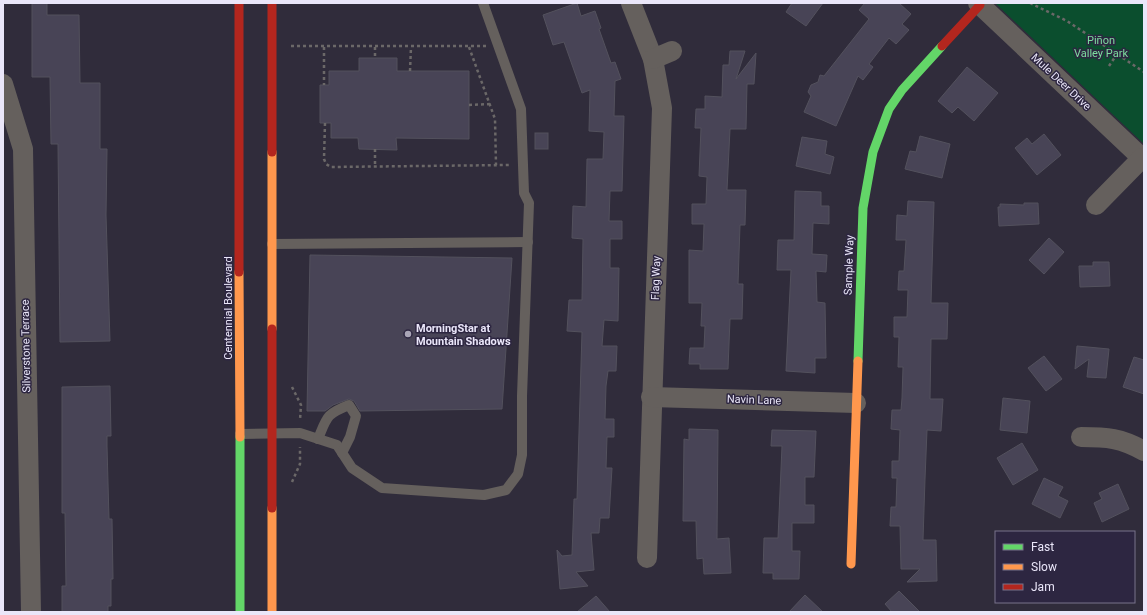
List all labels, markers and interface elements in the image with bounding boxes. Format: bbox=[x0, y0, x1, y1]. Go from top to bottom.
park label: Piñon Valley Park bbox=[1074, 34, 1128, 60]
street label: Mule Deer Drive bbox=[1028, 51, 1094, 113]
street label: Sample Way bbox=[841, 234, 857, 295]
street label: Flag Way bbox=[649, 255, 663, 300]
street label: Centennial Boulevard bbox=[222, 256, 235, 360]
street label: Silverstone Terrace bbox=[19, 299, 33, 393]
place label: MorningStar at Mountain Shadows bbox=[416, 322, 511, 348]
marker: MorningStar at Mountain Shadows bbox=[403, 329, 413, 339]
street label: Navin Lane bbox=[727, 393, 782, 407]
legend bbox=[995, 531, 1135, 603]
text: Fast bbox=[1031, 540, 1054, 554]
text: Slow bbox=[1031, 560, 1057, 574]
text: Jam bbox=[1031, 580, 1055, 594]

